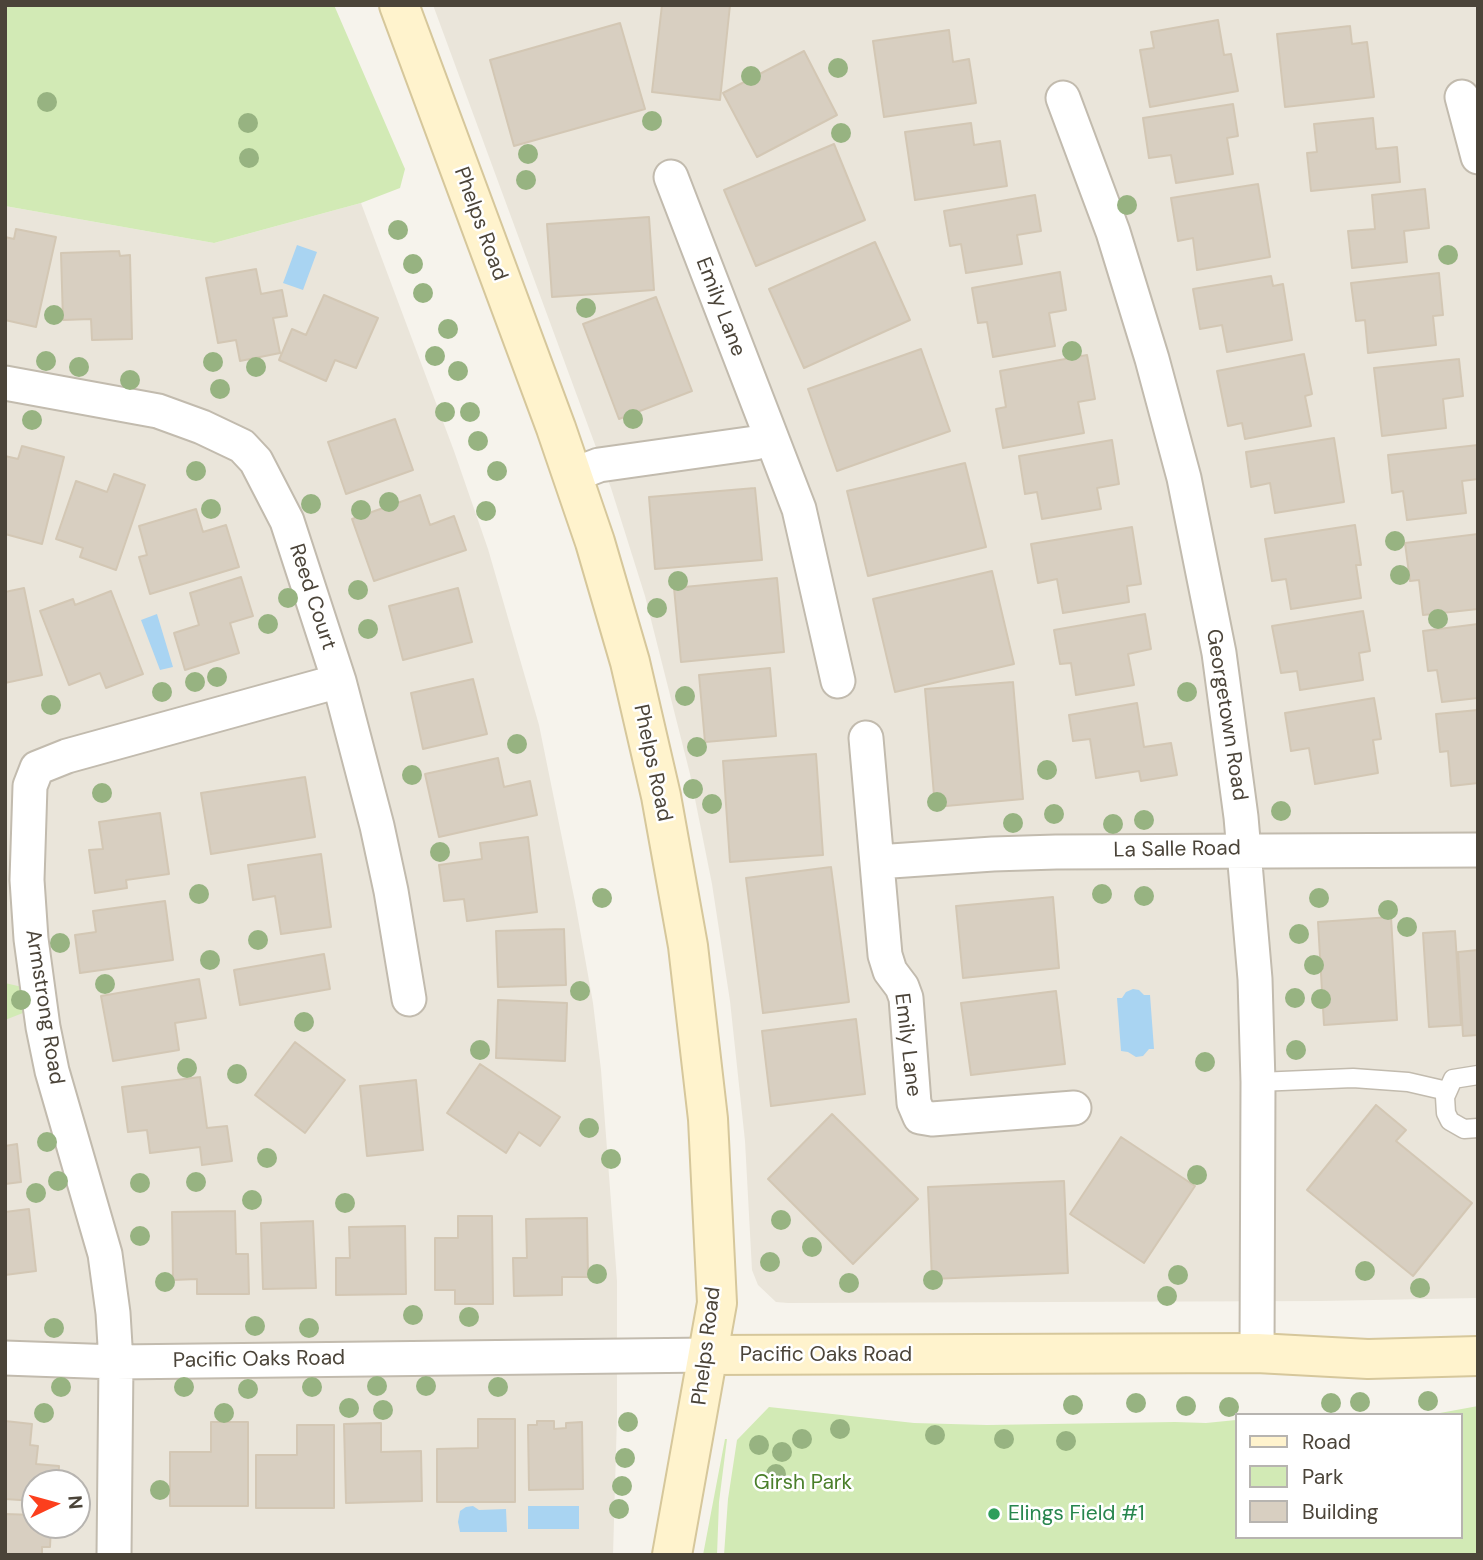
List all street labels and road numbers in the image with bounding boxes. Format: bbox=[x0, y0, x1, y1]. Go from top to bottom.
street label: Phelps Road bbox=[448, 164, 512, 284]
street label: Emily Lane bbox=[690, 254, 750, 360]
street label: Reed Court bbox=[283, 541, 341, 653]
street label: Georgetown Road bbox=[1200, 627, 1252, 803]
street label: Phelps Road bbox=[627, 702, 677, 824]
street label: La Salle Road bbox=[1113, 836, 1241, 864]
street label: Armstrong Road bbox=[19, 928, 69, 1086]
street label: Emily Lane bbox=[888, 992, 926, 1098]
street label: Phelps Road bbox=[687, 1285, 727, 1407]
street label: Pacific Oaks Road bbox=[740, 1342, 912, 1368]
street label: Pacific Oaks Road bbox=[173, 1346, 345, 1374]

